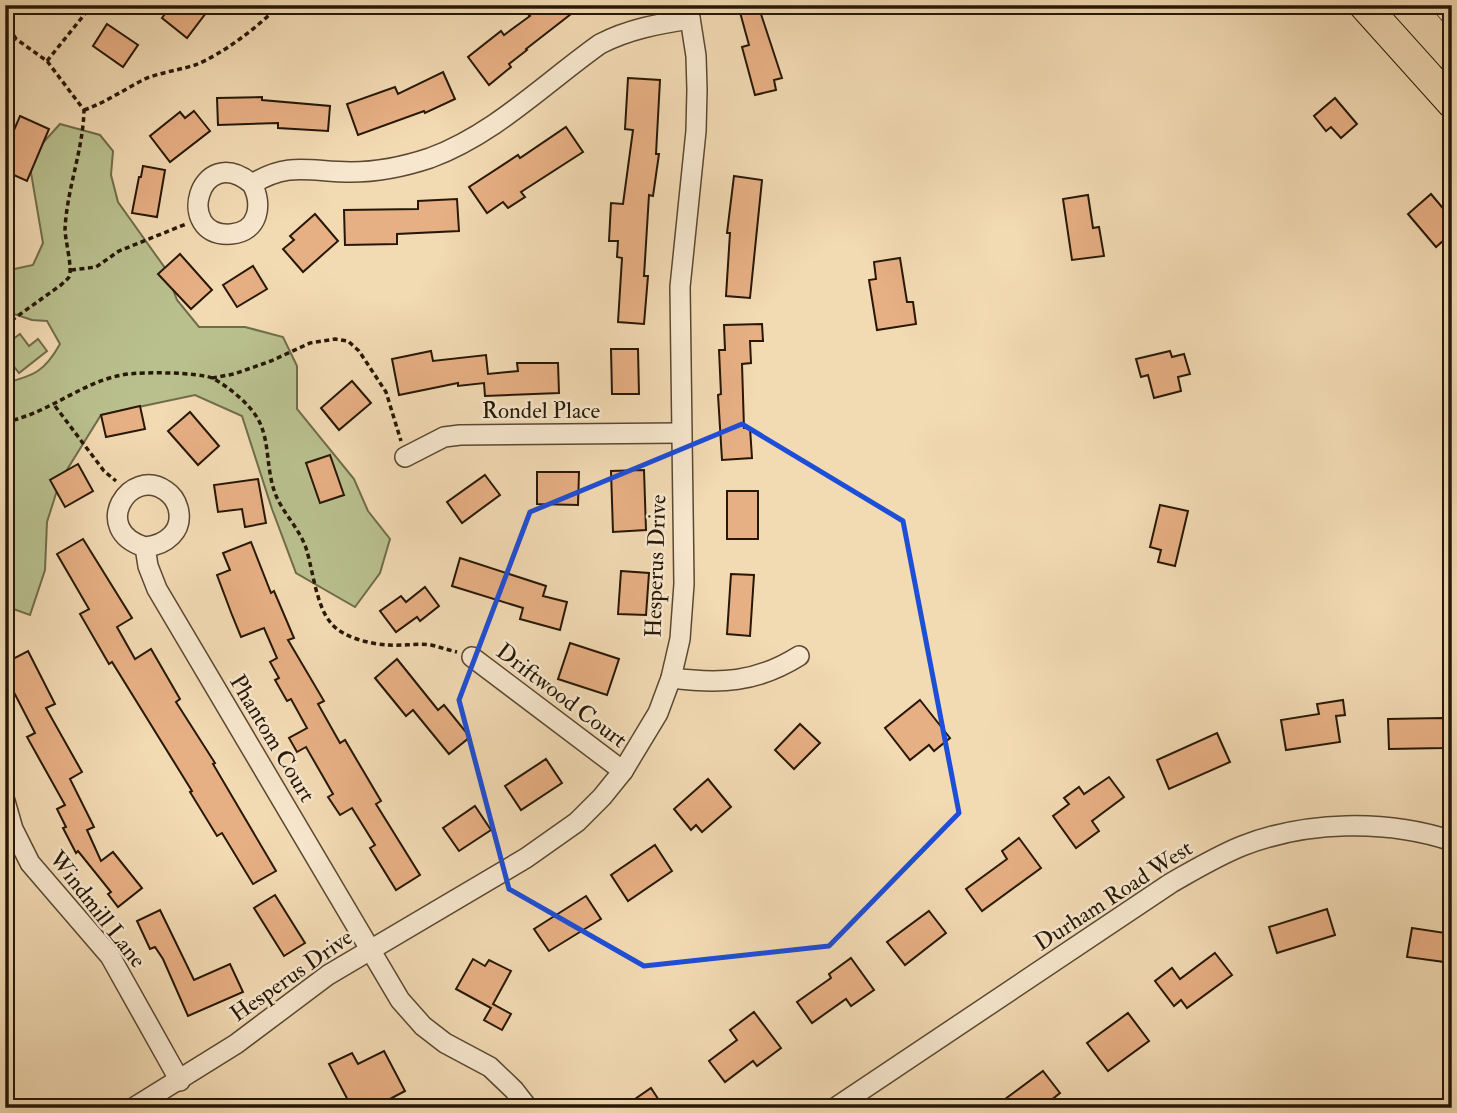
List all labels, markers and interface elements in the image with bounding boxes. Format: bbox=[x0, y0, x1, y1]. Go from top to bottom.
street label: Rondel Place bbox=[482, 396, 601, 425]
street label: Hesperus Drive bbox=[639, 494, 674, 638]
street label: Driftwood Court bbox=[490, 637, 633, 754]
street label: Phantom Court bbox=[223, 669, 322, 807]
street label: Durham Road West bbox=[1029, 834, 1198, 957]
street label: Windmill Lane bbox=[42, 844, 153, 974]
street label: Hesperus Drive bbox=[224, 922, 359, 1029]

